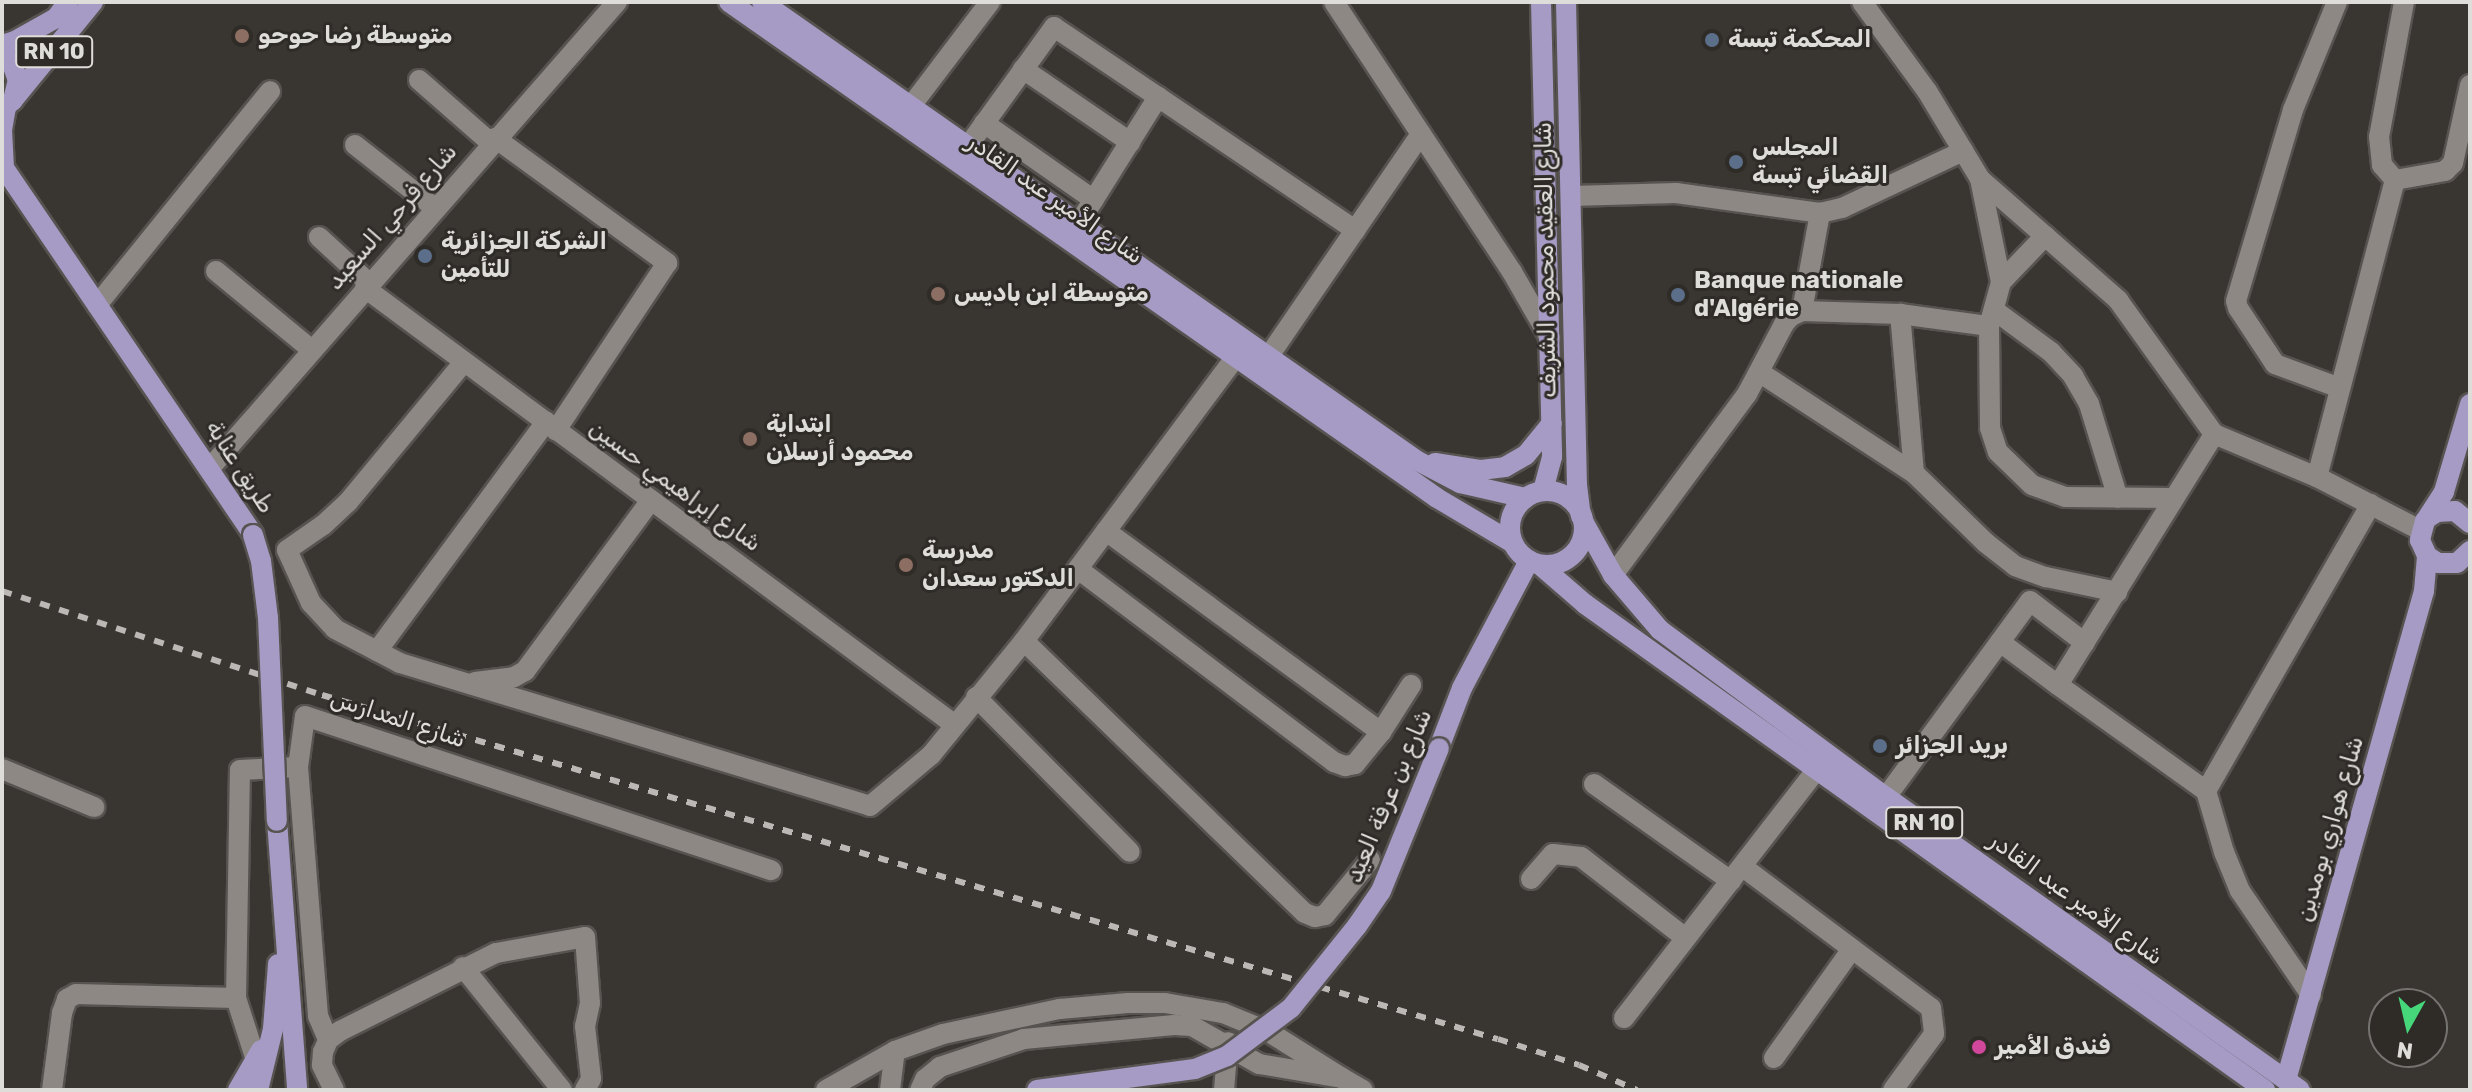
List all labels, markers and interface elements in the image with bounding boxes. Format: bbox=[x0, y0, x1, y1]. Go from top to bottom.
place label: متوسطة رضا حوحو bbox=[258, 22, 453, 50]
place label: المحكمة تبسة bbox=[1728, 26, 1871, 54]
marker: متوسطة رضا حوحو bbox=[233, 27, 251, 45]
marker: المحكمة تبسة bbox=[1703, 31, 1721, 49]
road number: RN 10 bbox=[14, 34, 94, 70]
street label: شارع العقيد محمود الشريف bbox=[1529, 122, 1563, 398]
street label: شارع الأمير عبد القادر bbox=[961, 127, 1149, 271]
place label: المجلس القضائي تبسة bbox=[1752, 134, 1888, 190]
street label: شارع فرحي السعيد bbox=[321, 138, 463, 296]
marker: المجلس القضائي تبسة bbox=[1727, 153, 1745, 171]
place label: الشركة الجزائرية للتأمين bbox=[441, 228, 607, 284]
marker: الشركة الجزائرية للتأمين bbox=[416, 247, 434, 265]
place label: Banque nationale d'Algérie bbox=[1694, 267, 1903, 323]
place label: متوسطة ابن باديس bbox=[954, 280, 1149, 308]
marker: متوسطة ابن باديس bbox=[929, 285, 947, 303]
marker: Banque nationale d'Algérie bbox=[1669, 286, 1687, 304]
place label: ابتداية محمود أرسلان bbox=[766, 411, 914, 467]
street label: شارع إبراهيمي حسين bbox=[583, 414, 767, 558]
street label: طريق عنابة bbox=[199, 415, 281, 519]
marker: ابتداية محمود أرسلان bbox=[741, 430, 759, 448]
place label: مدرسة الدكتور سعدان bbox=[922, 537, 1074, 593]
marker: مدرسة الدكتور سعدان bbox=[897, 556, 915, 574]
street label: شارع المدارس bbox=[327, 684, 469, 754]
street label: شارع بن عرفة العيد bbox=[1339, 705, 1439, 887]
place label: بريد الجزائر bbox=[1896, 732, 2008, 760]
street label: شارع هواري بومدين bbox=[2290, 733, 2370, 925]
marker: بريد الجزائر bbox=[1871, 737, 1889, 755]
road number: RN 10 bbox=[1884, 805, 1964, 841]
street label: شارع الأمير عبد القادر bbox=[1983, 826, 2169, 972]
north arrow bbox=[2368, 988, 2448, 1068]
place label: فندق الأمير bbox=[1995, 1033, 2110, 1061]
text: N bbox=[2395, 1036, 2415, 1065]
marker: فندق الأمير bbox=[1970, 1038, 1988, 1056]

